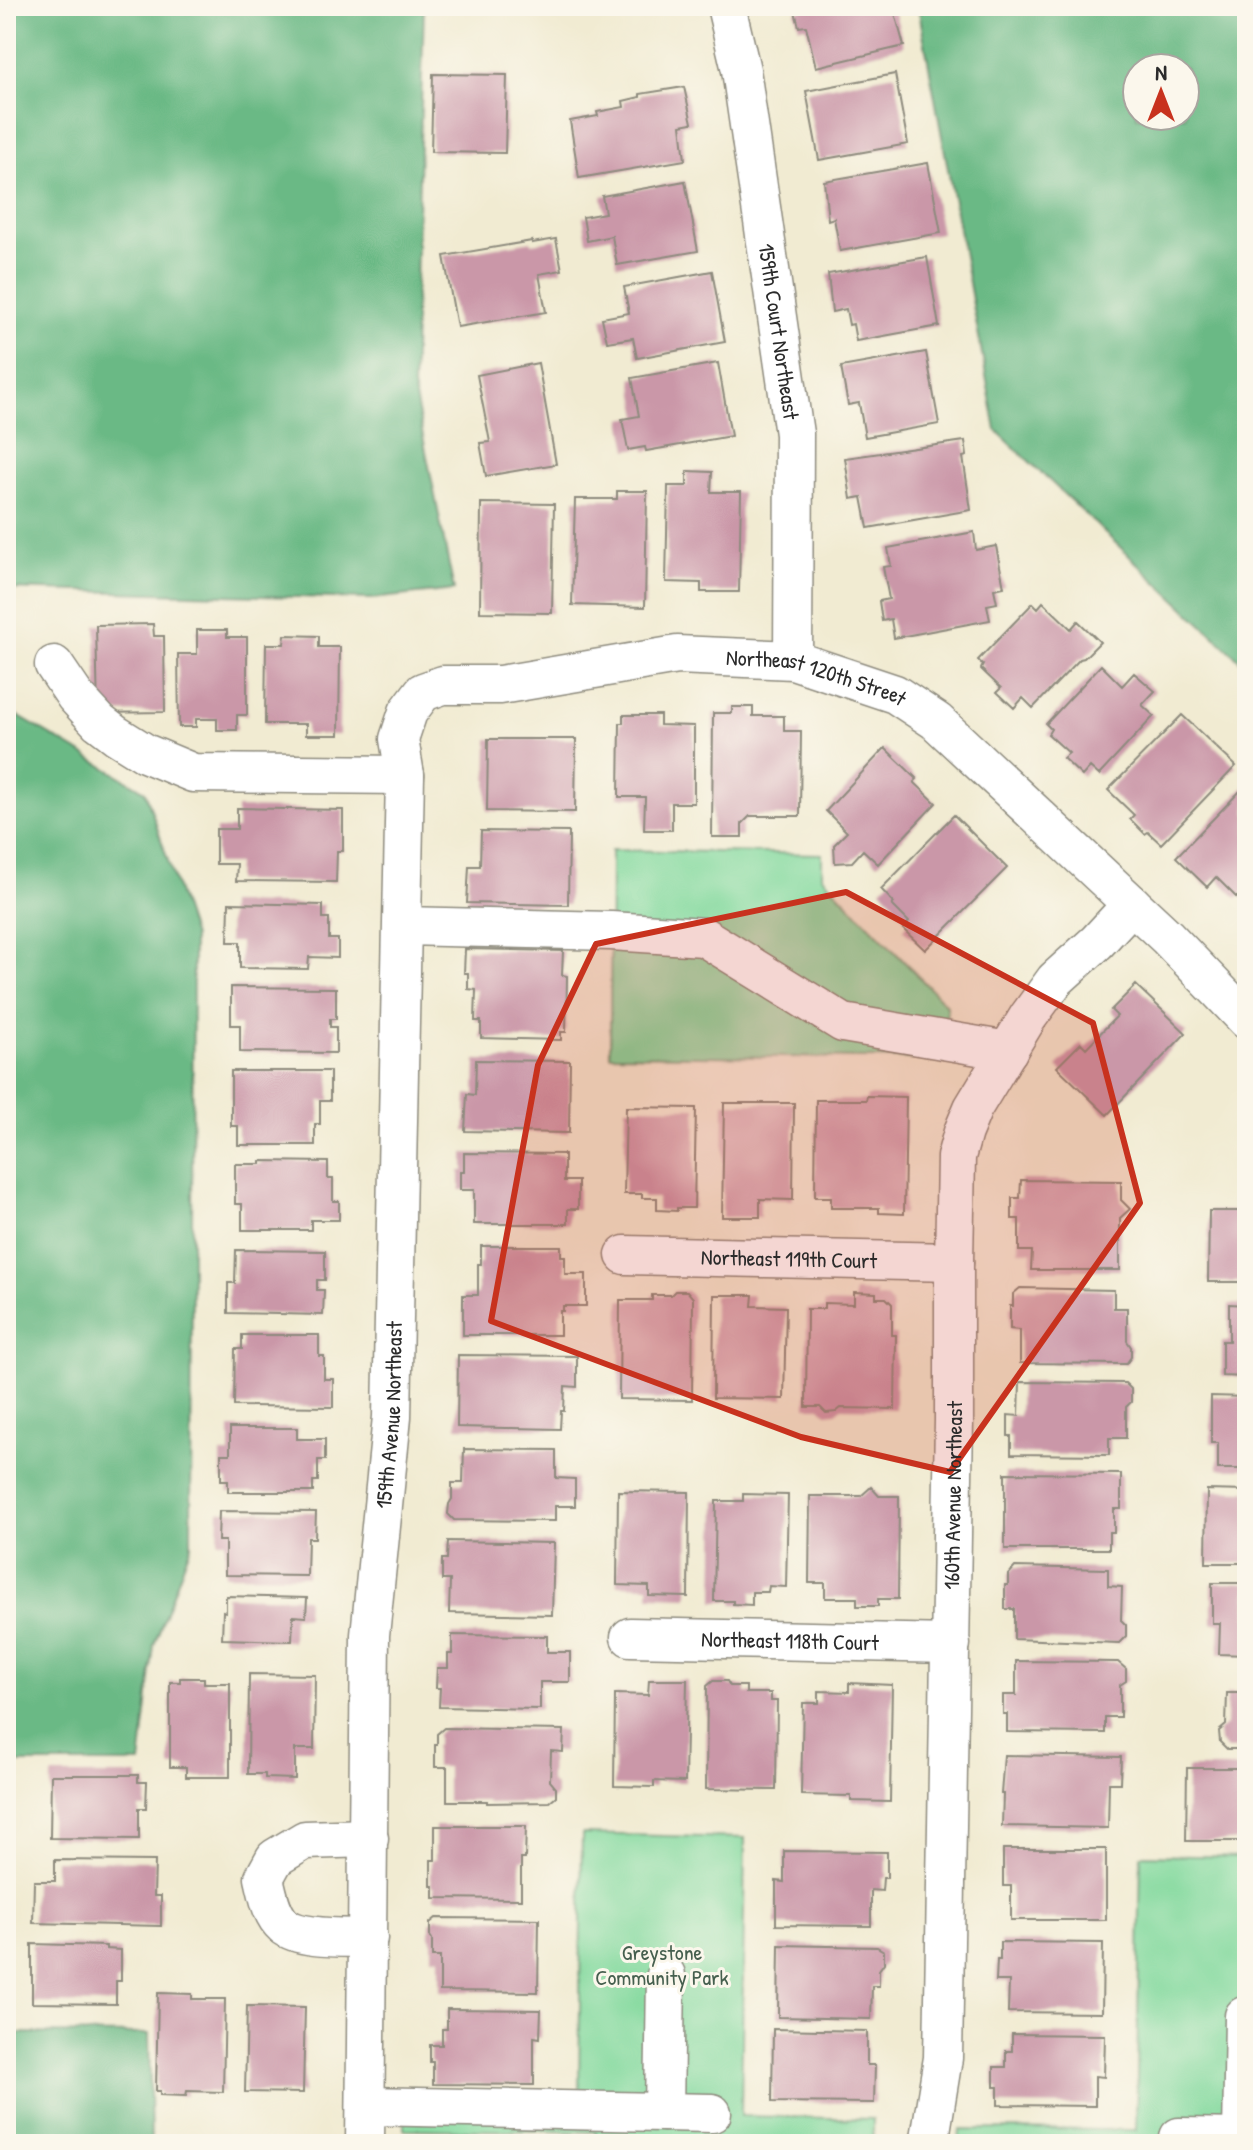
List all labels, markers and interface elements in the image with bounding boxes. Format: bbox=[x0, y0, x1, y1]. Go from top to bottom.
north arrow bbox=[1121, 52, 1201, 132]
text: N bbox=[1155, 57, 1167, 87]
street label: 159th Court Northeast bbox=[751, 242, 807, 422]
street label: Northeast 120th Street bbox=[725, 642, 913, 713]
street label: Northeast 119th Court bbox=[701, 1242, 878, 1275]
street label: 159th Avenue Northeast bbox=[368, 1321, 409, 1510]
street label: 160th Avenue Northeast bbox=[936, 1400, 969, 1590]
street label: Northeast 118th Court bbox=[701, 1624, 880, 1657]
park label: Greystone Community Park bbox=[595, 1937, 729, 1992]

